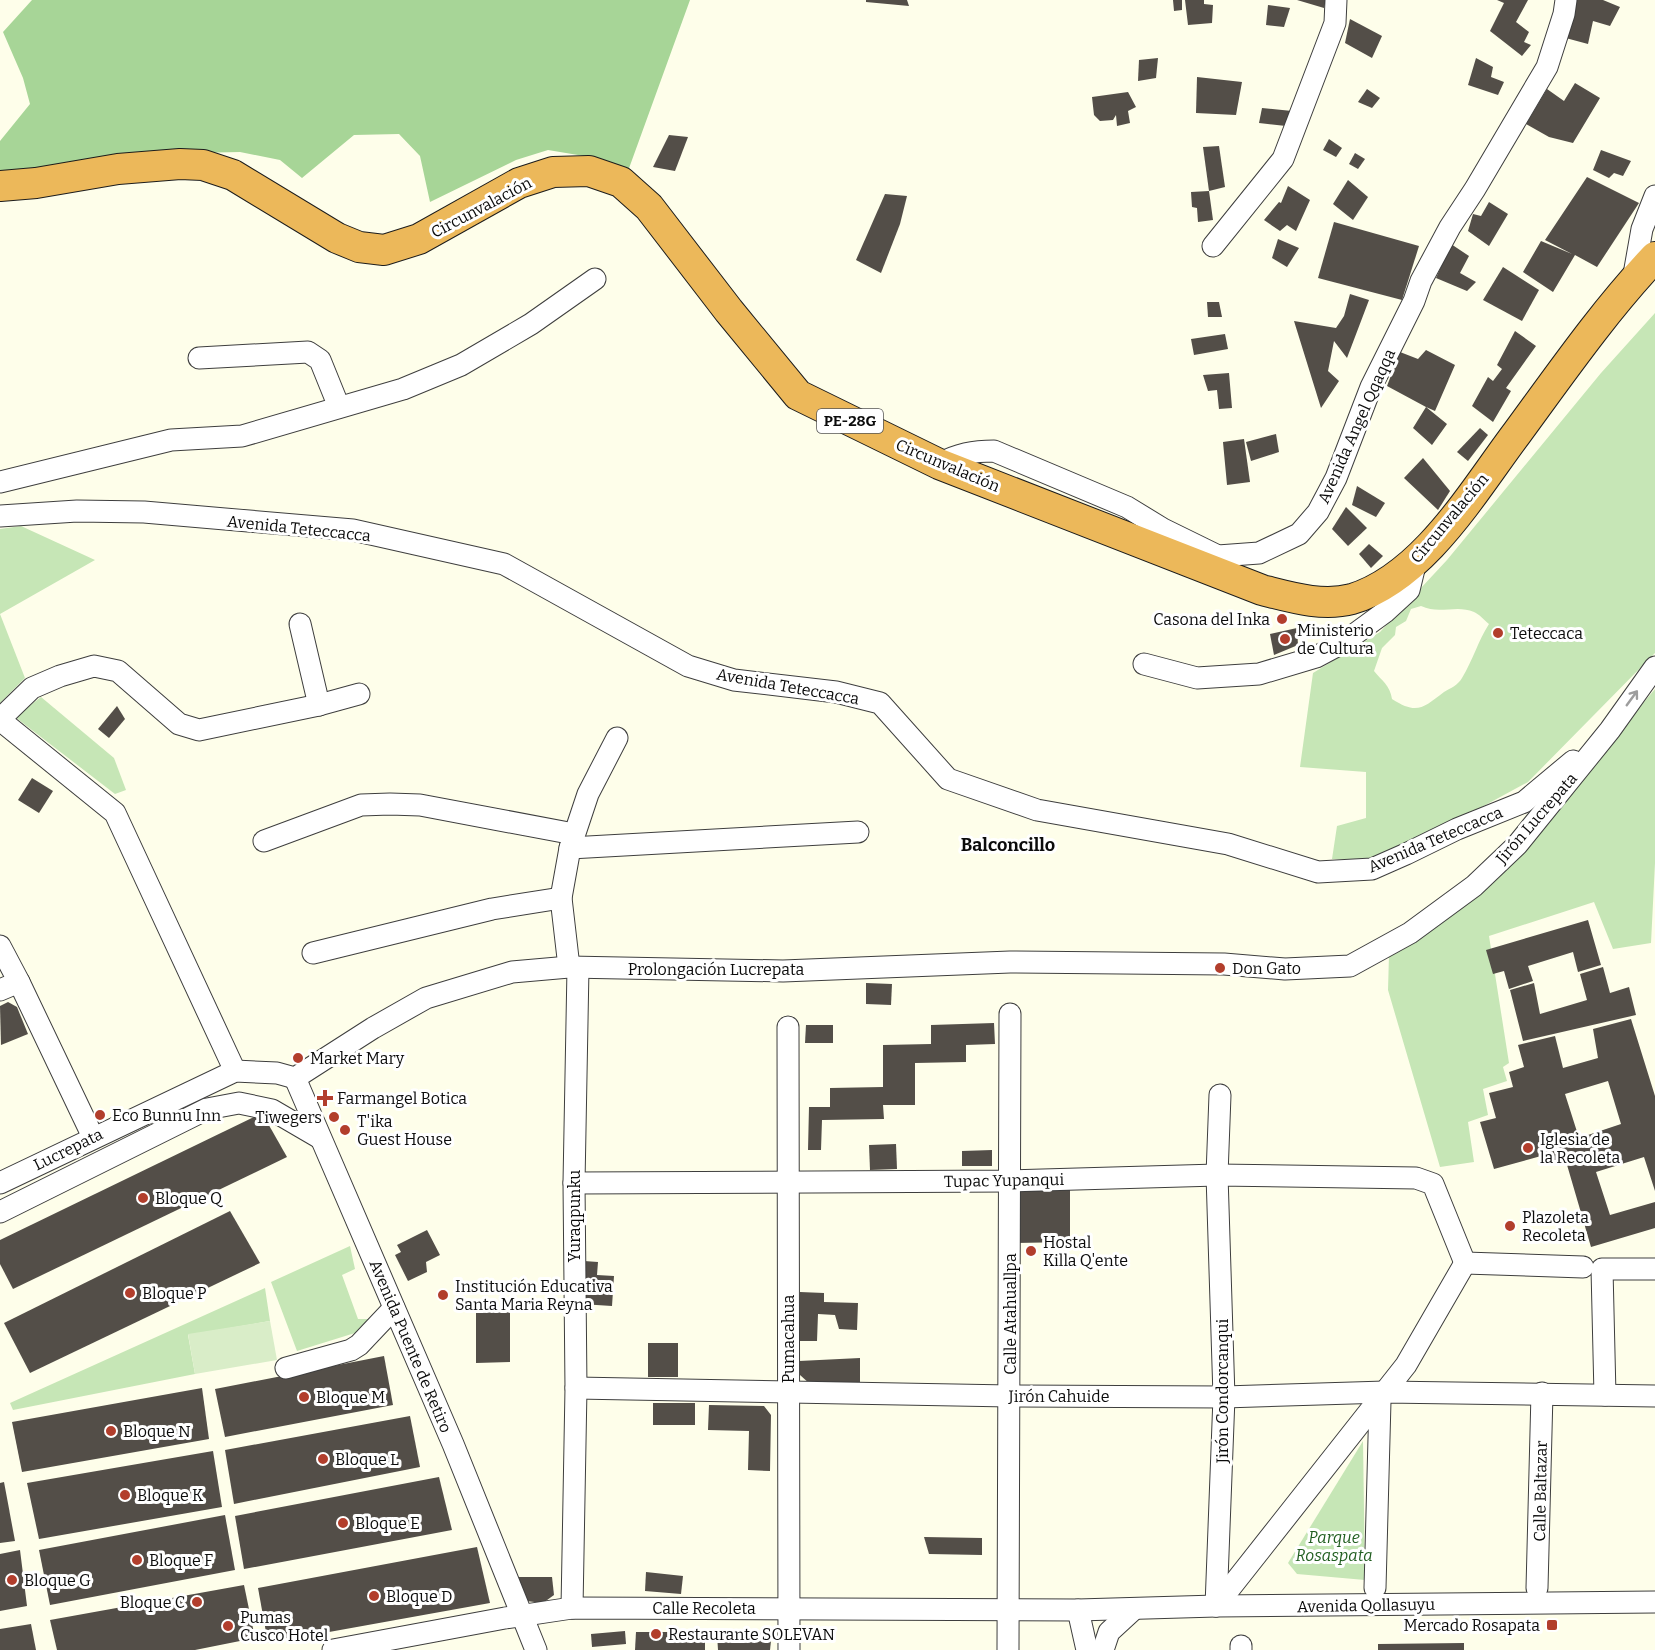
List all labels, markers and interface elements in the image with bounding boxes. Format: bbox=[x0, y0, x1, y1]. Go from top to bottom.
street label: Circunvalación bbox=[428, 173, 535, 242]
street label: Avenida Angel Qqaqqa bbox=[1314, 346, 1399, 506]
road number: PE-28G bbox=[817, 409, 883, 433]
street label: Circunvalación bbox=[893, 435, 1003, 496]
street label: Circunvalación bbox=[1406, 470, 1492, 567]
street label: Avenida Teteccacca bbox=[226, 512, 372, 546]
place label: Casona del Inka bbox=[1153, 610, 1270, 629]
marker: Casona del Inka bbox=[1275, 612, 1289, 626]
place label: Ministerio de Cultura bbox=[1297, 621, 1374, 658]
place label: Teteccaca bbox=[1510, 624, 1583, 643]
marker: Teteccaca bbox=[1491, 626, 1505, 640]
marker: Ministerio de Cultura bbox=[1278, 632, 1292, 646]
street label: Avenida Teteccacca bbox=[715, 665, 861, 708]
one-way arrow bbox=[1626, 691, 1638, 707]
street label: Jirón Lucrepata bbox=[1491, 769, 1581, 868]
street label: Avenida Teteccacca bbox=[1365, 802, 1506, 876]
district label: Balconcillo bbox=[961, 834, 1055, 856]
place label: Don Gato bbox=[1232, 959, 1301, 978]
street label: Prolongación Lucrepata bbox=[628, 960, 805, 979]
marker: Don Gato bbox=[1213, 961, 1227, 975]
place label: Market Mary bbox=[310, 1049, 405, 1068]
marker: Market Mary bbox=[291, 1051, 305, 1065]
place label: Farmangel Botica bbox=[337, 1089, 467, 1108]
marker: Farmangel Botica bbox=[318, 1091, 332, 1105]
place label: Eco Bunnu Inn bbox=[112, 1106, 221, 1125]
marker: Eco Bunnu Inn bbox=[93, 1108, 107, 1122]
place label: Tiwegers bbox=[255, 1108, 322, 1127]
marker: Tiwegers bbox=[327, 1110, 341, 1124]
place label: T'ika Guest House bbox=[357, 1112, 452, 1149]
marker: T'ika Guest House bbox=[338, 1123, 352, 1137]
street label: Lucrepata bbox=[31, 1124, 106, 1174]
place label: Iglesia de la Recoleta bbox=[1540, 1130, 1620, 1167]
marker: Iglesia de la Recoleta bbox=[1521, 1141, 1535, 1155]
street label: Yuraqpunku bbox=[565, 1170, 584, 1262]
street label: Tupac Yupanqui bbox=[944, 1170, 1065, 1191]
place label: Bloque Q bbox=[155, 1189, 223, 1208]
marker: Bloque Q bbox=[136, 1191, 150, 1205]
place label: Plazoleta Recoleta bbox=[1522, 1208, 1589, 1245]
marker: Plazoleta Recoleta bbox=[1503, 1219, 1517, 1233]
place label: Hostal Killa Q'ente bbox=[1043, 1233, 1128, 1270]
marker: Hostal Killa Q'ente bbox=[1024, 1244, 1038, 1258]
street label: Calle Atahuallpa bbox=[1001, 1253, 1020, 1375]
street label: Avenida Puente de Retiro bbox=[365, 1257, 456, 1436]
place label: Institución Educativa Santa Maria Reyna bbox=[455, 1277, 613, 1314]
place label: Bloque P bbox=[142, 1284, 207, 1303]
marker: Bloque P bbox=[123, 1286, 137, 1300]
marker: Institución Educativa Santa Maria Reyna bbox=[436, 1288, 450, 1302]
street label: Pumacahua bbox=[779, 1294, 798, 1383]
street label: Jirón Condorcanqui bbox=[1213, 1318, 1232, 1464]
street label: Jirón Cahuide bbox=[1008, 1387, 1109, 1406]
place label: Bloque M bbox=[316, 1388, 385, 1407]
marker: Bloque M bbox=[297, 1390, 311, 1404]
place label: Bloque N bbox=[123, 1422, 191, 1441]
marker: Bloque N bbox=[104, 1424, 118, 1438]
street label: Calle Baltazar bbox=[1530, 1440, 1551, 1542]
place label: Bloque L bbox=[335, 1450, 399, 1469]
marker: Bloque L bbox=[316, 1452, 330, 1466]
place label: Bloque K bbox=[137, 1486, 204, 1505]
marker: Bloque K bbox=[118, 1488, 132, 1502]
place label: Bloque E bbox=[355, 1514, 420, 1533]
marker: Bloque E bbox=[336, 1516, 350, 1530]
park label: Parque Rosaspata bbox=[1296, 1528, 1373, 1565]
place label: Bloque F bbox=[149, 1551, 213, 1570]
marker: Bloque F bbox=[130, 1553, 144, 1567]
place label: Bloque G bbox=[24, 1571, 91, 1590]
marker: Bloque G bbox=[5, 1573, 19, 1587]
place label: Bloque D bbox=[386, 1587, 453, 1606]
marker: Bloque D bbox=[367, 1589, 381, 1603]
place label: Bloque C bbox=[120, 1593, 185, 1612]
marker: Bloque C bbox=[190, 1595, 204, 1609]
street label: Avenida Qollasuyu bbox=[1297, 1595, 1435, 1616]
street label: Calle Recoleta bbox=[652, 1599, 756, 1618]
place label: Pumas Cusco Hotel bbox=[240, 1608, 329, 1645]
place label: Mercado Rosapata bbox=[1404, 1616, 1540, 1635]
marker: Mercado Rosapata bbox=[1545, 1618, 1559, 1632]
marker: Pumas Cusco Hotel bbox=[221, 1619, 235, 1633]
place label: Restaurante SOLEVAN bbox=[668, 1625, 835, 1644]
marker: Restaurante SOLEVAN bbox=[649, 1627, 663, 1641]

